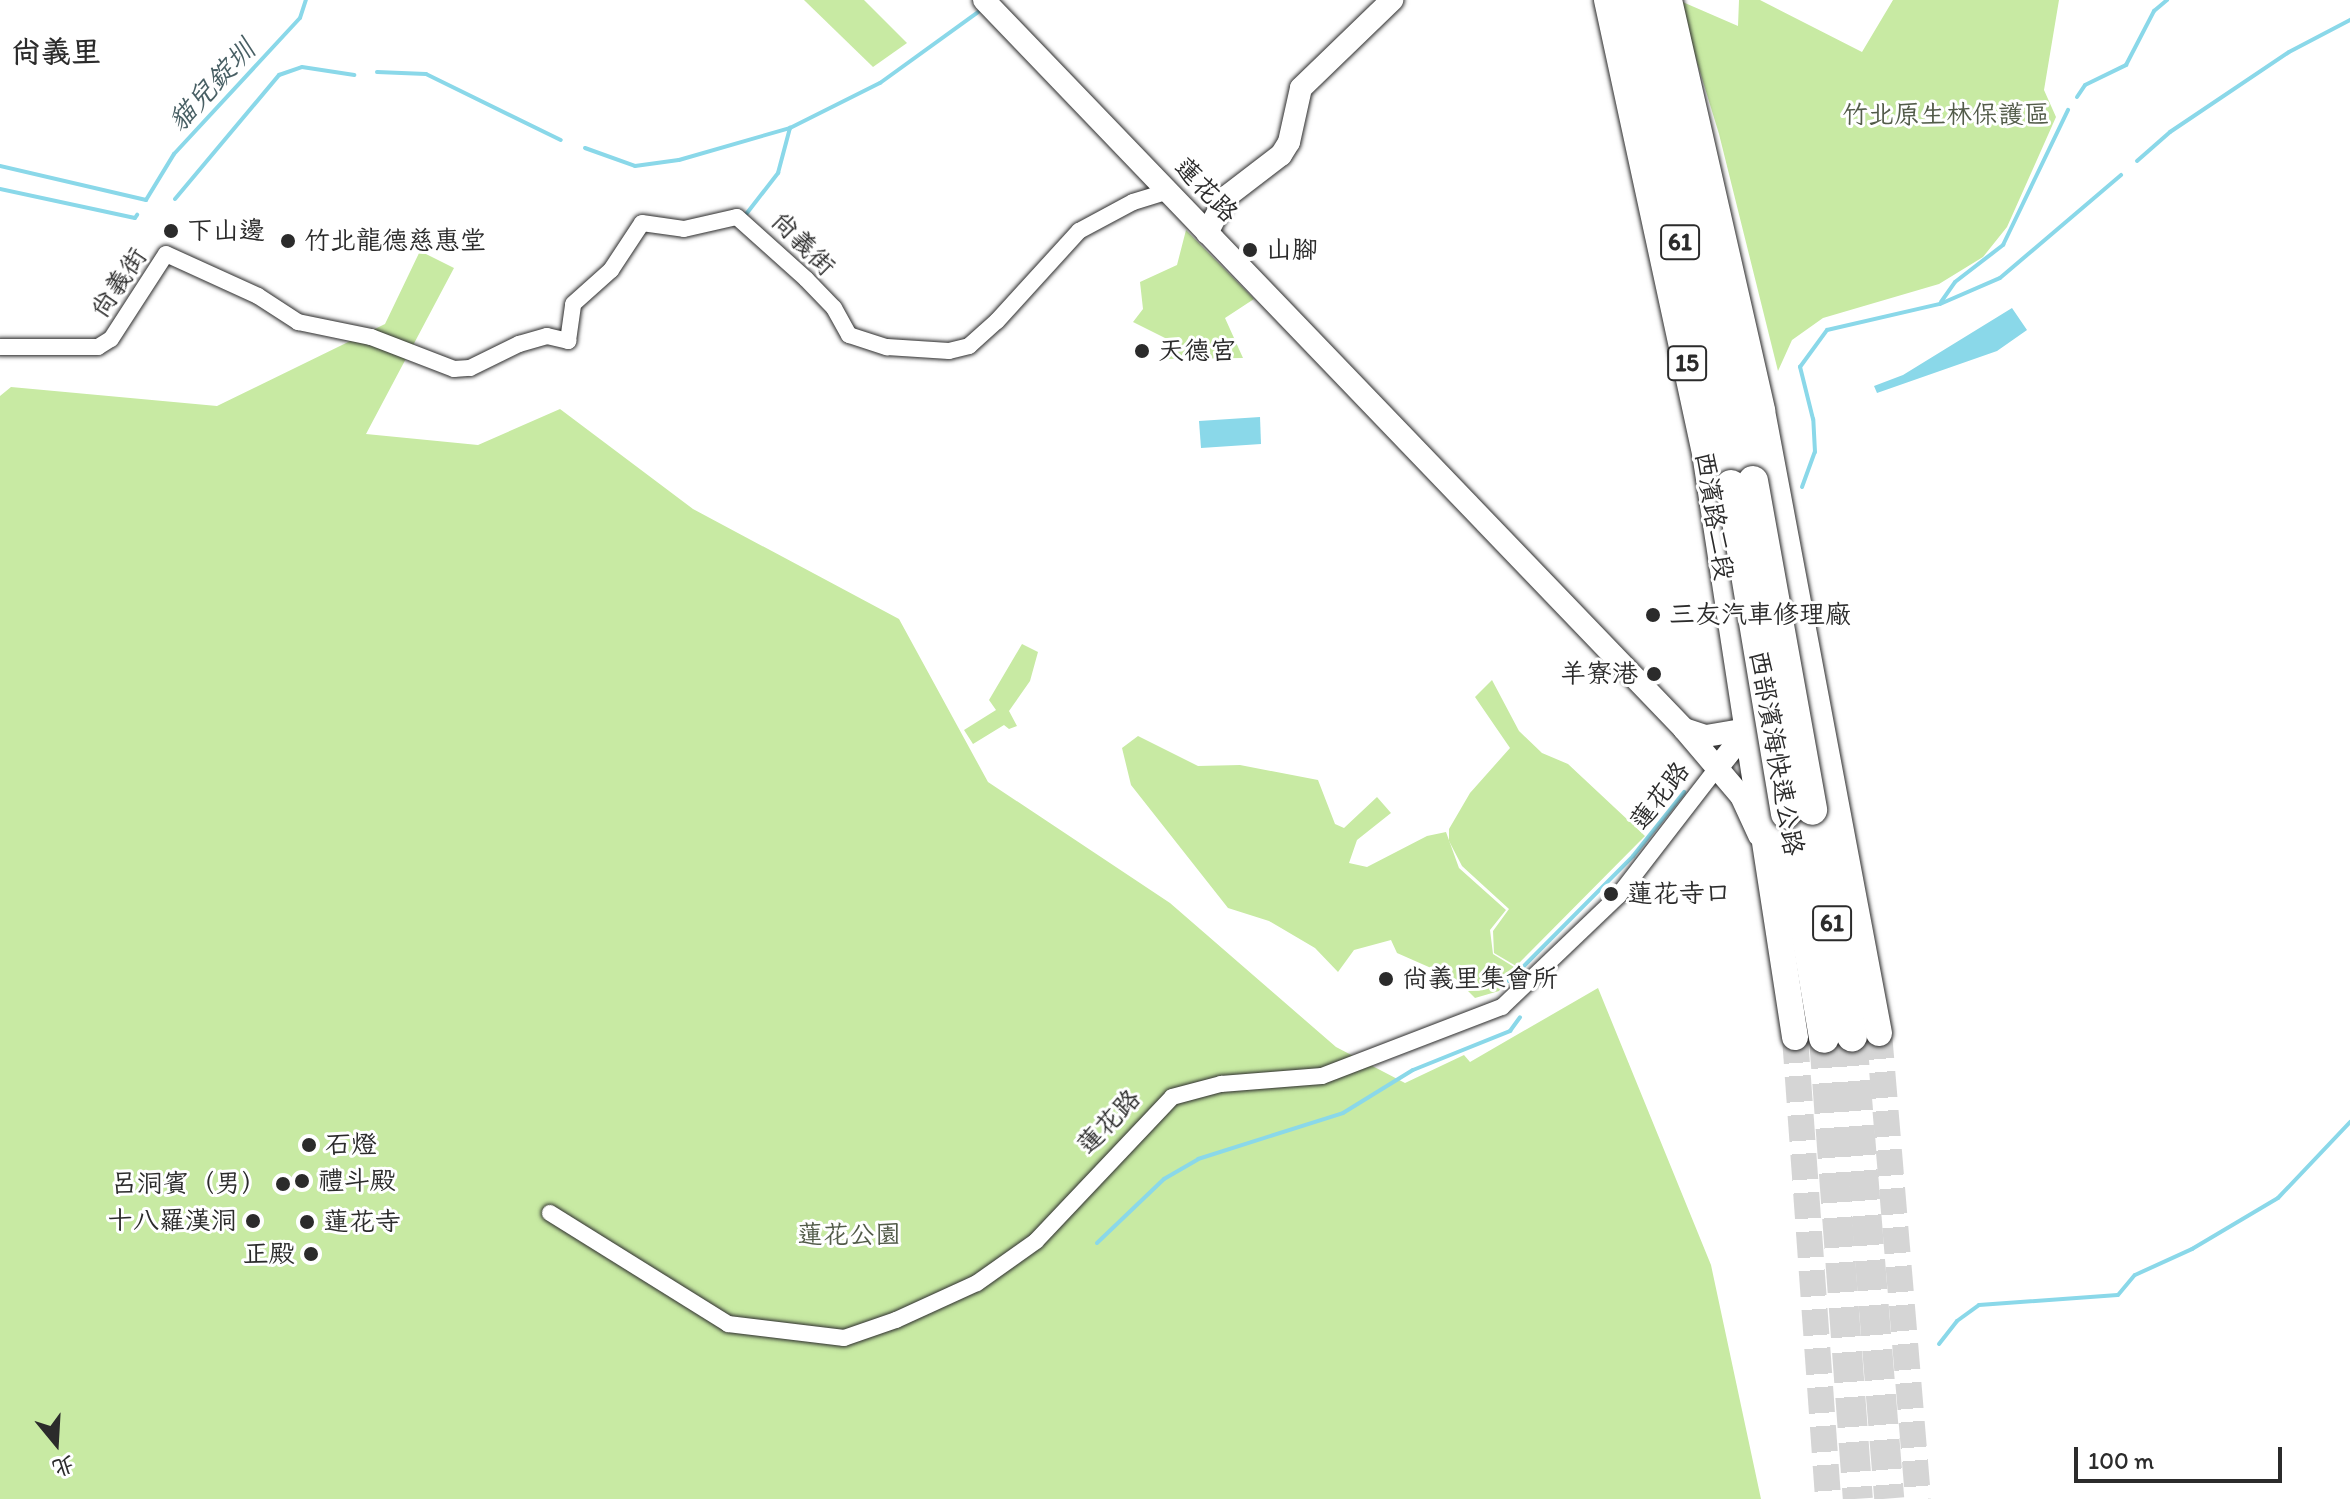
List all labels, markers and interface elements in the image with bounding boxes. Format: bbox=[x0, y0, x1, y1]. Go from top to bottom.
water label: 貓兒錠圳 bbox=[161, 33, 261, 137]
district label: 尚義里 bbox=[11, 34, 101, 70]
park label: 竹北原生林保護區 bbox=[1842, 99, 2050, 131]
street label: 蓮花路 bbox=[1168, 151, 1244, 229]
street label: 尚義街 bbox=[764, 205, 842, 283]
place label: 下山邊 bbox=[187, 215, 265, 247]
marker: 下山邊 bbox=[162, 222, 180, 240]
road number: 61 bbox=[1660, 222, 1700, 262]
place label: 竹北龍德慈惠堂 bbox=[304, 225, 486, 257]
marker: 竹北龍德慈惠堂 bbox=[279, 232, 297, 250]
place label: 山腳 bbox=[1266, 234, 1318, 266]
marker: 山腳 bbox=[1241, 241, 1259, 259]
street label: 尚義街 bbox=[84, 242, 154, 324]
place label: 天德宮 bbox=[1158, 335, 1236, 367]
marker: 天德宮 bbox=[1133, 342, 1151, 360]
road number: 15 bbox=[1667, 343, 1707, 383]
street label: 西濱路二段 bbox=[1688, 449, 1740, 583]
place label: 三友汽車修理廠 bbox=[1669, 599, 1851, 631]
marker: 三友汽車修理廠 bbox=[1644, 606, 1662, 624]
street label: 西部濱海快速公路 bbox=[1743, 648, 1809, 858]
place label: 羊寮港 bbox=[1560, 658, 1638, 690]
marker: 羊寮港 bbox=[1645, 665, 1663, 683]
street label: 蓮花路 bbox=[1624, 756, 1696, 836]
place label: 蓮花寺口 bbox=[1627, 878, 1731, 910]
marker: 蓮花寺口 bbox=[1602, 885, 1620, 903]
road number: 61 bbox=[1812, 903, 1852, 943]
place label: 尚義里集會所 bbox=[1402, 963, 1558, 995]
marker: 尚義里集會所 bbox=[1377, 970, 1395, 988]
street label: 蓮花路 bbox=[1071, 1083, 1147, 1161]
place label: 石燈 bbox=[325, 1129, 377, 1161]
marker: 石燈 bbox=[300, 1136, 318, 1154]
place label: 禮斗殿 bbox=[318, 1165, 396, 1197]
place label: 呂洞賓（男） bbox=[111, 1168, 267, 1200]
marker: 禮斗殿 bbox=[293, 1172, 311, 1190]
marker: 呂洞賓（男） bbox=[274, 1175, 292, 1193]
place label: 十八羅漢洞 bbox=[107, 1205, 237, 1237]
place label: 蓮花寺 bbox=[323, 1206, 401, 1238]
marker: 十八羅漢洞 bbox=[244, 1212, 262, 1230]
marker: 蓮花寺 bbox=[298, 1213, 316, 1231]
park label: 蓮花公園 bbox=[797, 1219, 901, 1251]
place label: 正殿 bbox=[243, 1238, 295, 1270]
marker: 正殿 bbox=[302, 1245, 320, 1263]
north arrow bbox=[16, 1403, 96, 1483]
scale bar bbox=[2078, 1431, 2286, 1481]
text: 100 m bbox=[2088, 1446, 2154, 1475]
text: 北 bbox=[49, 1450, 78, 1483]

